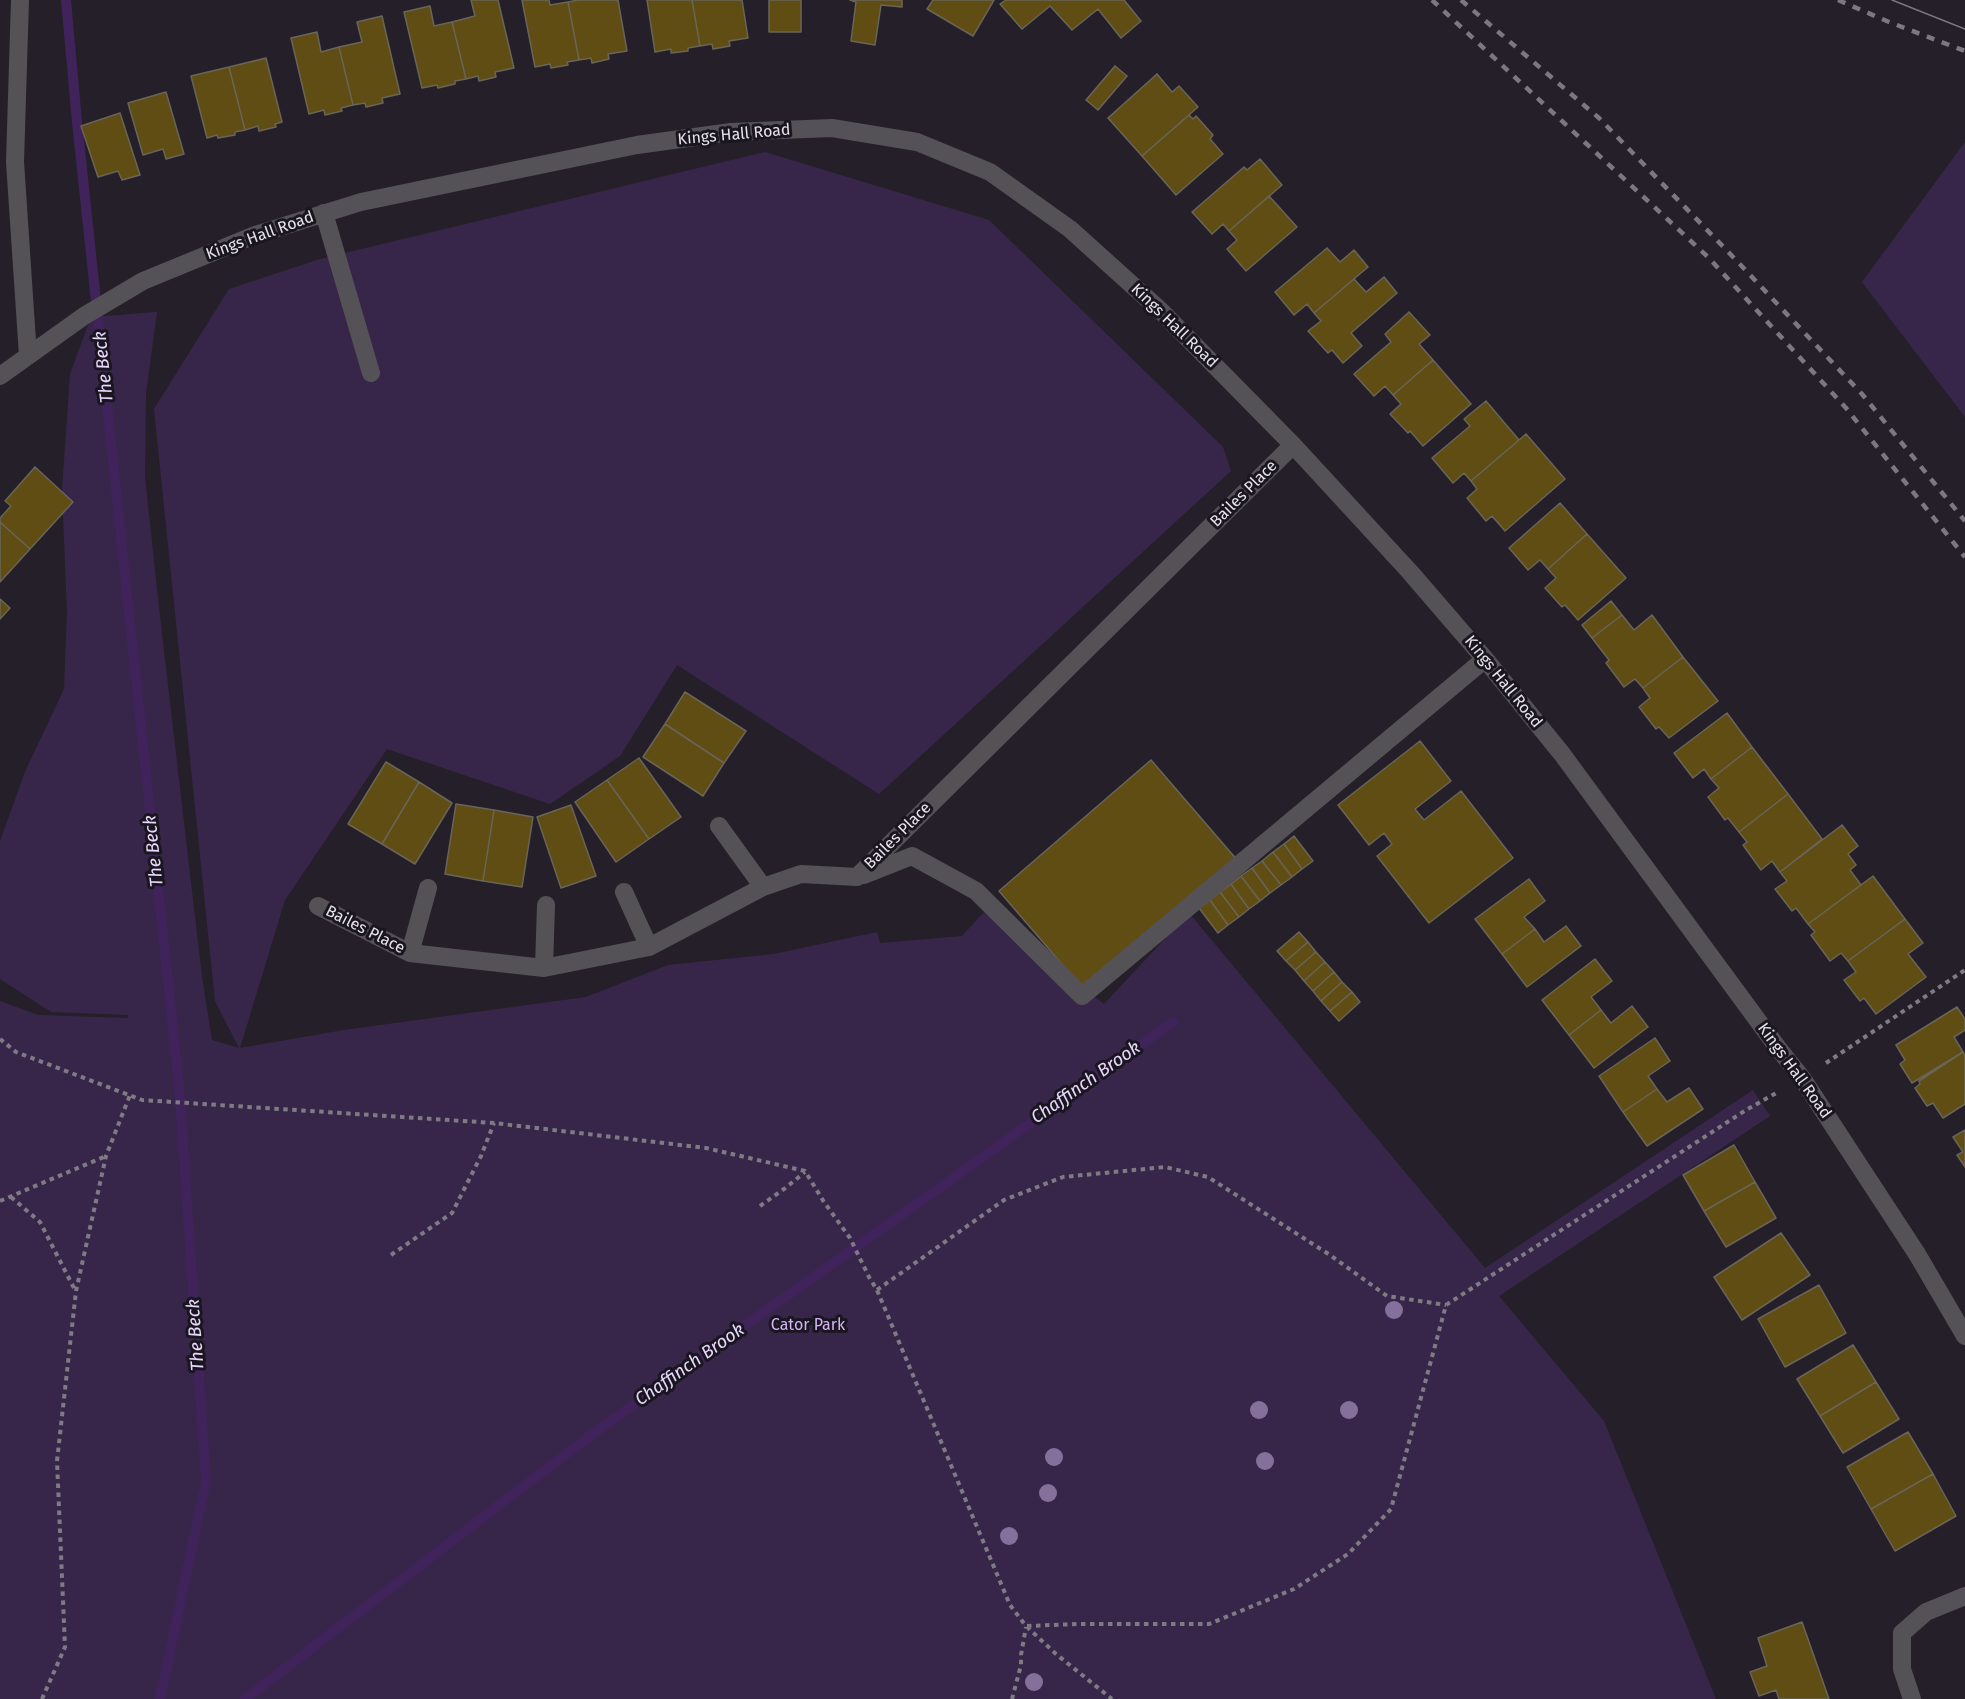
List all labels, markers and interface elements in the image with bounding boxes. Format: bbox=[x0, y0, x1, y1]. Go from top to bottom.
street label: Kings Hall Road bbox=[677, 121, 791, 149]
street label: Kings Hall Road bbox=[204, 208, 316, 264]
street label: Kings Hall Road bbox=[1127, 280, 1221, 372]
water label: The Beck bbox=[89, 330, 119, 404]
street label: Bailes Place bbox=[1207, 457, 1281, 531]
street label: Kings Hall Road bbox=[1460, 632, 1546, 732]
street label: Bailes Place bbox=[861, 799, 935, 873]
water label: The Beck bbox=[139, 814, 169, 888]
street label: Bailes Place bbox=[322, 902, 408, 958]
street label: Kings Hall Road bbox=[1753, 1020, 1835, 1122]
water label: Chaffinch Brook bbox=[1027, 1037, 1145, 1129]
water label: The Beck bbox=[183, 1298, 209, 1372]
park label: Cator Park bbox=[771, 1316, 845, 1336]
water label: Chaffinch Brook bbox=[631, 1319, 749, 1411]

